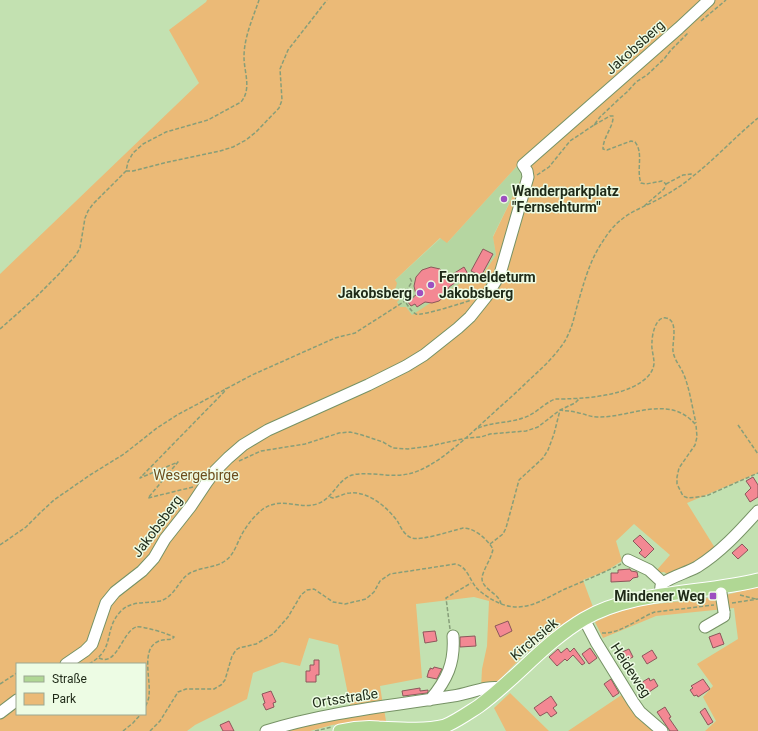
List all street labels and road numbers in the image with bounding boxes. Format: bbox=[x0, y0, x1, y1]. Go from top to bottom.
street label: Jakobsberg bbox=[602, 17, 668, 77]
street label: Jakobsberg bbox=[129, 492, 185, 560]
street label: Kirchsiek bbox=[507, 614, 562, 663]
street label: Heideweg bbox=[607, 640, 655, 700]
street label: Ortsstraße bbox=[311, 685, 379, 711]

